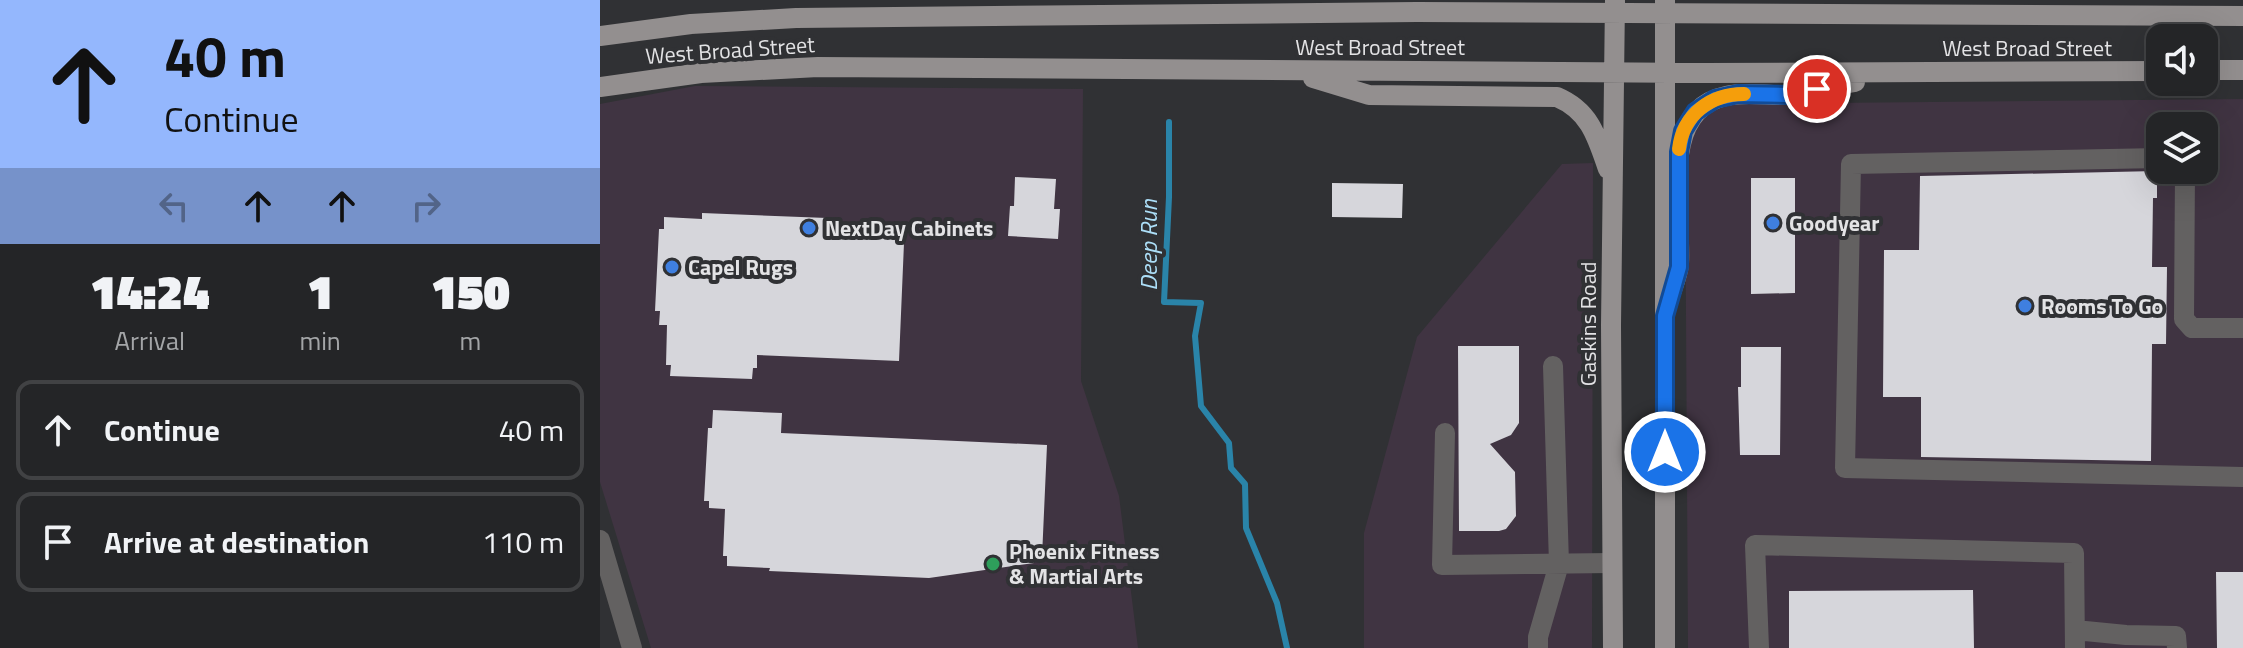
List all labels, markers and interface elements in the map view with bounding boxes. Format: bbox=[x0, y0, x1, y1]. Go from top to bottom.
text: 40 m bbox=[164, 14, 286, 99]
map controls bbox=[2146, 24, 2218, 184]
button: sound bbox=[2146, 24, 2218, 96]
street label: West Broad Street bbox=[644, 27, 816, 73]
street label: West Broad Street bbox=[1295, 30, 1465, 64]
street label: West Broad Street bbox=[1942, 31, 2112, 65]
icon: ahead bbox=[32, 32, 136, 136]
pin bbox=[1783, 55, 1851, 123]
icon: arrive bbox=[1795, 67, 1839, 111]
text: Continue bbox=[164, 91, 299, 146]
button: layers bbox=[2146, 112, 2218, 184]
icon: left bbox=[152, 184, 196, 228]
icon: ahead bbox=[236, 184, 280, 228]
icon: ahead bbox=[320, 184, 364, 228]
icon: right bbox=[404, 184, 448, 228]
water label: Deep Run bbox=[1130, 198, 1166, 291]
place label: Goodyear bbox=[1789, 206, 1879, 240]
place label: NextDay Cabinets bbox=[825, 211, 993, 245]
marker: Goodyear bbox=[1764, 214, 1782, 232]
marker: NextDay Cabinets bbox=[800, 219, 818, 237]
place label: Capel Rugs bbox=[688, 250, 793, 284]
text: 14:24 bbox=[90, 255, 209, 328]
text: 1 bbox=[307, 255, 333, 328]
text: 150 bbox=[431, 255, 510, 328]
marker: Capel Rugs bbox=[663, 258, 681, 276]
street label: Gaskins Road bbox=[1571, 262, 1605, 386]
place label: Rooms To Go bbox=[2041, 289, 2163, 323]
marker: Rooms To Go bbox=[2016, 297, 2034, 315]
text: Arrival bbox=[114, 321, 185, 360]
text: min bbox=[299, 321, 341, 360]
text: m bbox=[460, 321, 481, 360]
text: Continue bbox=[104, 407, 220, 453]
text: 40 m bbox=[499, 407, 564, 453]
icon: ahead bbox=[36, 408, 80, 452]
position arrow bbox=[1623, 410, 1707, 494]
text: Arrive at destination bbox=[104, 519, 369, 565]
text: 110 m bbox=[482, 519, 564, 565]
icon: arrive bbox=[36, 520, 80, 564]
place label: Phoenix Fitness & Martial Arts bbox=[1009, 534, 1160, 593]
marker: Phoenix Fitness & Martial Arts bbox=[984, 555, 1002, 573]

